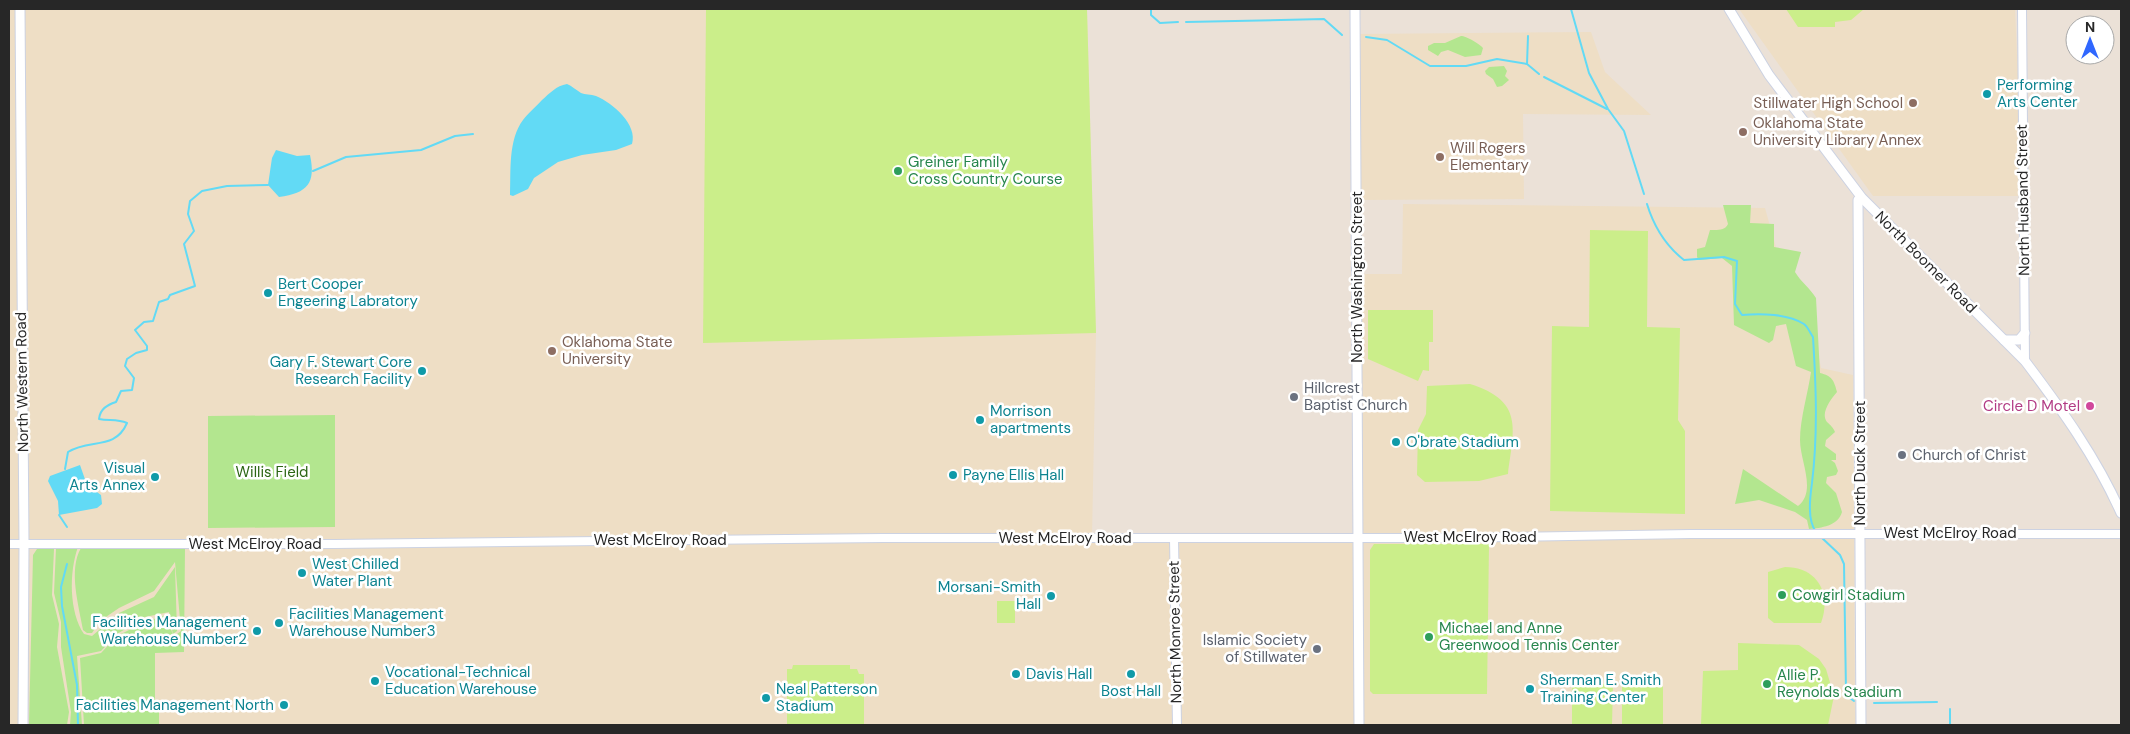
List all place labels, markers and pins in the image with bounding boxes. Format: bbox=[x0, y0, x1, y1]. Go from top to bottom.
place label: Performing Arts Center bbox=[1997, 75, 2078, 112]
marker: Performing Arts Center bbox=[1981, 88, 1993, 100]
place label: Stillwater High School bbox=[1753, 93, 1903, 113]
marker: Stillwater High School bbox=[1907, 97, 1919, 109]
place label: Oklahoma State University Library Annex bbox=[1753, 113, 1922, 150]
marker: Oklahoma State University Library Annex bbox=[1737, 126, 1749, 138]
place label: Will Rogers Elementary bbox=[1450, 138, 1529, 175]
marker: Will Rogers Elementary bbox=[1434, 151, 1446, 163]
place label: Greiner Family Cross Country Course bbox=[908, 152, 1062, 189]
marker: Greiner Family Cross Country Course bbox=[892, 165, 904, 177]
place label: Bert Cooper Engeering Labratory bbox=[278, 274, 418, 311]
marker: Bert Cooper Engeering Labratory bbox=[262, 287, 274, 299]
place label: Oklahoma State University bbox=[562, 332, 672, 369]
marker: Oklahoma State University bbox=[546, 345, 558, 357]
place label: Gary F. Stewart Core Research Facility bbox=[270, 352, 413, 389]
marker: Gary F. Stewart Core Research Facility bbox=[416, 365, 428, 377]
place label: Hillcrest Baptist Church bbox=[1304, 378, 1407, 415]
marker: Hillcrest Baptist Church bbox=[1288, 391, 1300, 403]
place label: Circle D Motel bbox=[1983, 396, 2080, 416]
marker: Circle D Motel bbox=[2084, 400, 2096, 412]
place label: Morrison apartments bbox=[990, 401, 1071, 438]
marker: Morrison apartments bbox=[974, 414, 986, 426]
place label: O'brate Stadium bbox=[1406, 432, 1519, 452]
marker: O'brate Stadium bbox=[1390, 436, 1402, 448]
place label: Church of Christ bbox=[1912, 445, 2026, 465]
marker: Church of Christ bbox=[1896, 449, 1908, 461]
place label: Visual Arts Annex bbox=[69, 458, 146, 495]
place label: Payne Ellis Hall bbox=[963, 465, 1064, 485]
marker: Payne Ellis Hall bbox=[947, 469, 959, 481]
marker: Visual Arts Annex bbox=[149, 471, 161, 483]
place label: West Chilled Water Plant bbox=[312, 554, 399, 591]
marker: West Chilled Water Plant bbox=[296, 567, 308, 579]
place label: Morsani-Smith Hall bbox=[938, 577, 1041, 614]
place label: Cowgirl Stadium bbox=[1792, 585, 1905, 605]
marker: Cowgirl Stadium bbox=[1776, 589, 1788, 601]
marker: Morsani-Smith Hall bbox=[1045, 590, 1057, 602]
place label: Facilities Management Warehouse Number3 bbox=[289, 604, 444, 641]
place label: Facilities Management Warehouse Number2 bbox=[92, 612, 247, 649]
marker: Facilities Management Warehouse Number3 bbox=[273, 617, 285, 629]
place label: Michael and Anne Greenwood Tennis Center bbox=[1439, 618, 1620, 655]
marker: Facilities Management Warehouse Number2 bbox=[251, 625, 263, 637]
place label: Islamic Society of Stillwater bbox=[1203, 630, 1308, 667]
marker: Michael and Anne Greenwood Tennis Center bbox=[1423, 631, 1435, 643]
marker: Islamic Society of Stillwater bbox=[1311, 643, 1323, 655]
place label: Vocational-Technical Education Warehouse bbox=[385, 662, 537, 699]
place label: Davis Hall bbox=[1026, 664, 1092, 684]
place label: Allie P. Reynolds Stadium bbox=[1777, 665, 1902, 702]
marker: Davis Hall bbox=[1010, 668, 1022, 680]
marker: Bost Hall bbox=[1125, 668, 1137, 680]
place label: Sherman E. Smith Training Center bbox=[1540, 670, 1661, 707]
marker: Vocational-Technical Education Warehouse bbox=[369, 675, 381, 687]
marker: Allie P. Reynolds Stadium bbox=[1761, 678, 1773, 690]
place label: Neal Patterson Stadium bbox=[776, 679, 877, 716]
place label: Bost Hall bbox=[1101, 681, 1161, 701]
marker: Sherman E. Smith Training Center bbox=[1524, 683, 1536, 695]
marker: Neal Patterson Stadium bbox=[760, 692, 772, 704]
place label: Facilities Management North bbox=[76, 695, 274, 715]
marker: Facilities Management North bbox=[278, 699, 290, 711]

